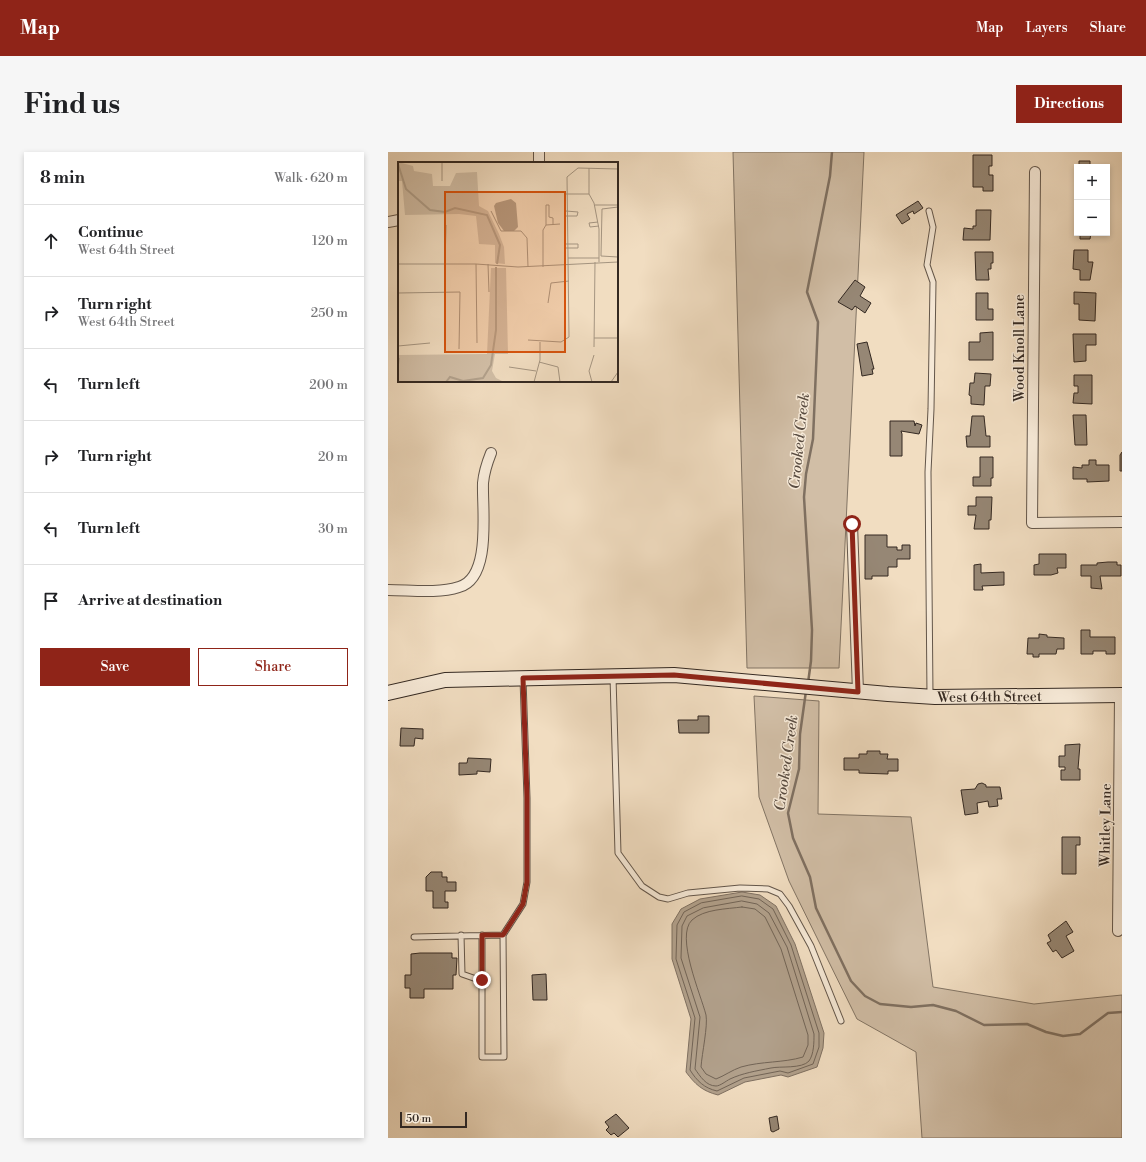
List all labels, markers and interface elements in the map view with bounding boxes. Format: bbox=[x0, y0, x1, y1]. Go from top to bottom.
text: Map bbox=[20, 16, 60, 40]
text: Map bbox=[976, 19, 1003, 37]
text: Layers bbox=[1025, 19, 1068, 37]
text: Share bbox=[1090, 19, 1126, 37]
button: Directions bbox=[1016, 85, 1122, 123]
text: Find us bbox=[24, 87, 120, 122]
inset map bbox=[398, 162, 618, 382]
map controls bbox=[1074, 164, 1110, 236]
button: + bbox=[1074, 164, 1110, 200]
text: 8 min bbox=[40, 167, 85, 189]
text: Walk · 620 m bbox=[274, 170, 348, 186]
button: − bbox=[1074, 200, 1110, 236]
text: Continue bbox=[78, 223, 143, 242]
icon: ahead bbox=[40, 230, 62, 252]
text: 120 m bbox=[312, 233, 348, 249]
text: West 64th Street bbox=[78, 242, 175, 258]
street label: Wood Knoll Lane bbox=[1011, 294, 1029, 403]
text: Turn right bbox=[78, 295, 152, 314]
icon: right bbox=[40, 302, 62, 324]
text: 250 m bbox=[311, 305, 348, 321]
text: West 64th Street bbox=[78, 314, 175, 330]
icon: left bbox=[40, 374, 62, 396]
text: Turn left bbox=[78, 375, 140, 394]
text: 200 m bbox=[309, 377, 348, 393]
water label: Crooked Creek bbox=[785, 392, 814, 490]
icon: right bbox=[40, 446, 62, 468]
text: Turn right bbox=[78, 447, 152, 466]
text: 20 m bbox=[318, 449, 348, 465]
route start bbox=[843, 515, 861, 533]
icon: left bbox=[40, 518, 62, 540]
text: Turn left bbox=[78, 519, 140, 538]
text: 30 m bbox=[318, 521, 348, 537]
icon: arrive bbox=[40, 590, 62, 612]
text: Arrive at destination bbox=[78, 591, 222, 610]
button: Save bbox=[40, 648, 190, 686]
button: Share bbox=[198, 648, 348, 686]
street label: West 64th Street bbox=[936, 688, 1042, 707]
water label: Crooked Creek bbox=[770, 714, 803, 812]
street label: Whitley Lane bbox=[1096, 783, 1116, 868]
route end bbox=[473, 971, 491, 989]
scale bar bbox=[400, 1110, 467, 1129]
text: 50 m bbox=[406, 1112, 431, 1126]

